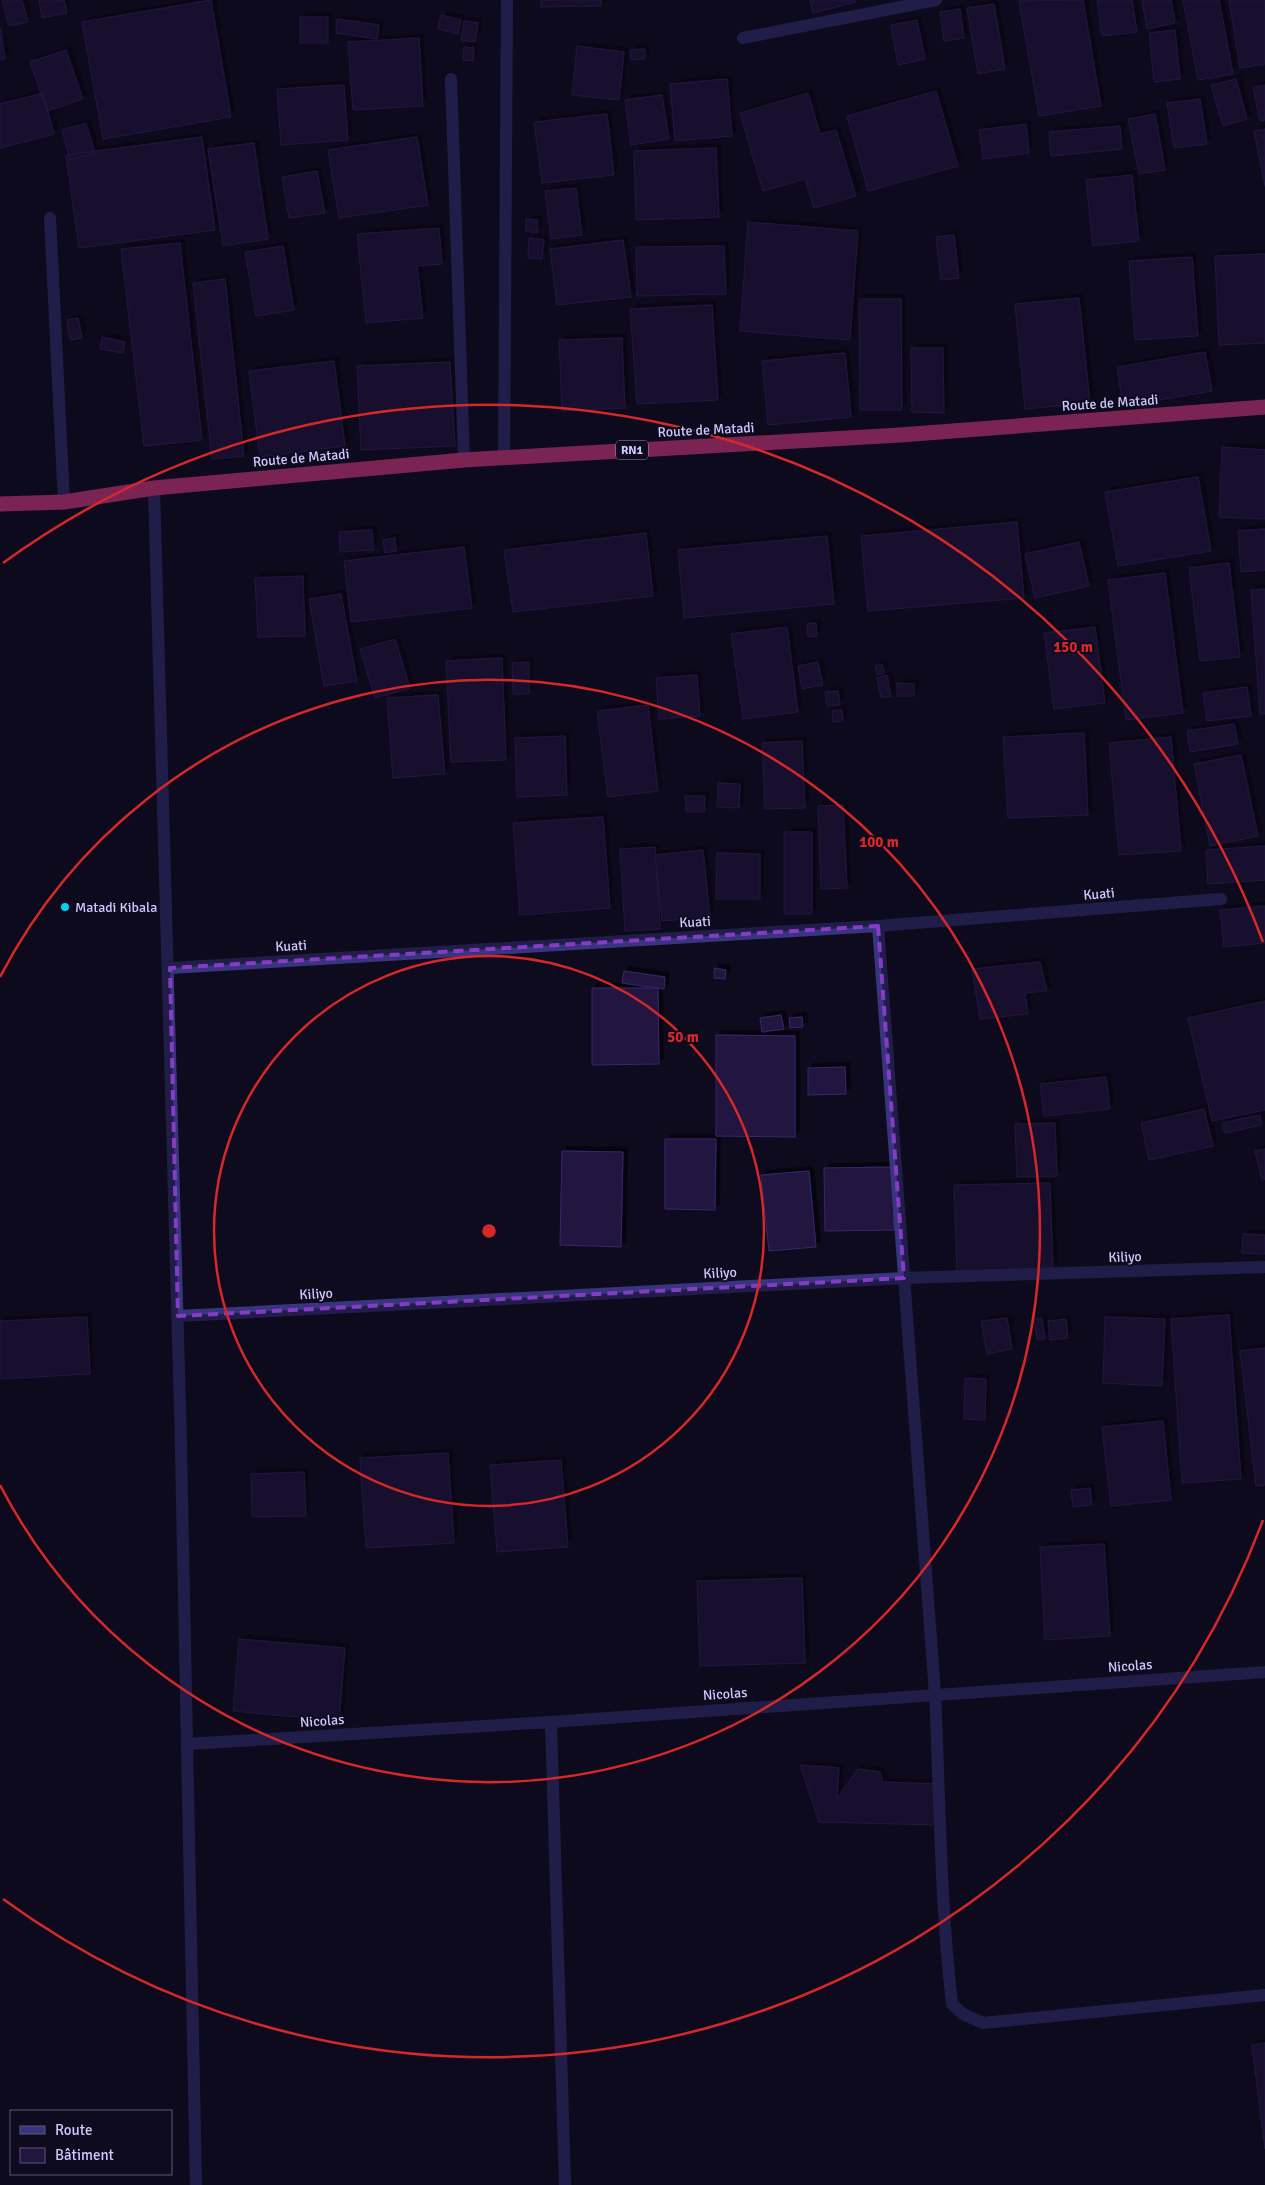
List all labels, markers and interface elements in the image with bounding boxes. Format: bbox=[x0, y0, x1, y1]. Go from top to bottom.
street label: Route de Matadi bbox=[1061, 391, 1159, 415]
street label: Route de Matadi bbox=[657, 419, 755, 441]
road number: RN1 bbox=[616, 440, 648, 460]
street label: Route de Matadi bbox=[252, 445, 350, 471]
text: 150 m bbox=[1053, 638, 1093, 656]
text: 100 m bbox=[859, 833, 899, 851]
street label: Kuati bbox=[1083, 884, 1115, 904]
place label: Matadi Kibala bbox=[75, 899, 157, 916]
marker: Matadi Kibala bbox=[59, 901, 71, 913]
street label: Kuati bbox=[679, 913, 711, 931]
street label: Kuati bbox=[275, 937, 307, 955]
text: 50 m bbox=[667, 1028, 699, 1046]
centre of rings bbox=[480, 1222, 498, 1240]
street label: Kiliyo bbox=[1108, 1248, 1142, 1266]
street label: Kiliyo bbox=[703, 1264, 737, 1282]
street label: Kiliyo bbox=[299, 1285, 333, 1303]
street label: Nicolas bbox=[1107, 1656, 1153, 1676]
street label: Nicolas bbox=[702, 1684, 748, 1704]
street label: Nicolas bbox=[299, 1711, 345, 1731]
legend bbox=[10, 2110, 172, 2175]
text: Route bbox=[55, 2121, 92, 2139]
text: Bâtiment bbox=[55, 2146, 114, 2164]

